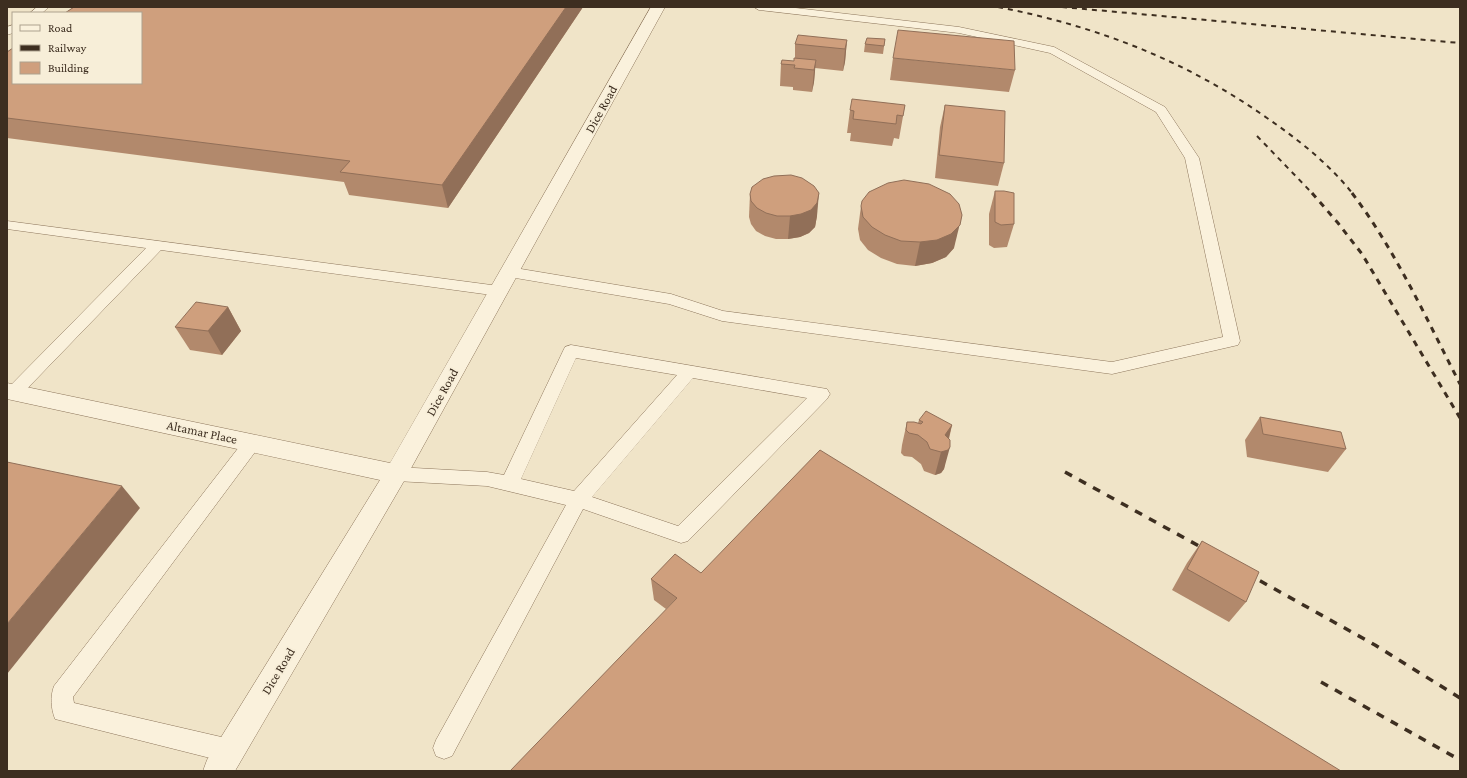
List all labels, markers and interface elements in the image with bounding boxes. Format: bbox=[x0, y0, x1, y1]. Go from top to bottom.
legend bbox=[12, 12, 142, 84]
text: Road bbox=[48, 21, 73, 35]
text: Railway bbox=[48, 41, 87, 55]
text: Building bbox=[48, 61, 89, 75]
street label: Dice Road bbox=[582, 83, 620, 135]
street label: Dice Road bbox=[423, 366, 461, 418]
street label: Altamar Place bbox=[165, 417, 239, 447]
street label: Dice Road bbox=[258, 645, 298, 697]

